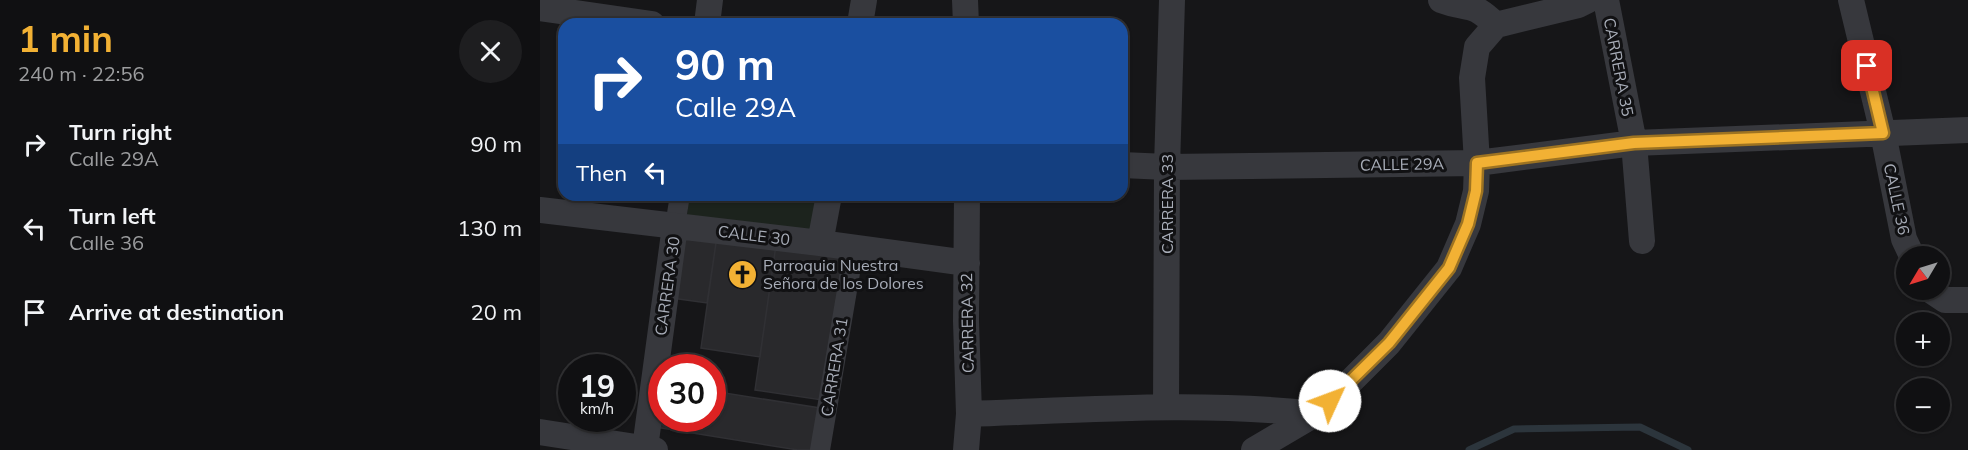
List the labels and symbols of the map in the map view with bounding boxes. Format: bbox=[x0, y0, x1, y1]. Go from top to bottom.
street label: CARRERA 35 bbox=[1600, 16, 1638, 118]
pin bbox=[1841, 40, 1892, 91]
street label: CALLE 29A bbox=[1360, 153, 1445, 175]
street label: CARRERA 33 bbox=[1157, 154, 1177, 254]
street label: CALLE 36 bbox=[1880, 161, 1914, 237]
street label: CALLE 30 bbox=[717, 221, 791, 249]
street label: CARRERA 30 bbox=[650, 235, 684, 337]
north arrow bbox=[1896, 246, 1950, 300]
place label: Parroquia Nuestra Señora de los Dolores bbox=[763, 255, 924, 293]
church icon: Parroquia Nuestra Señora de los Dolores bbox=[726, 258, 758, 290]
street label: CARRERA 32 bbox=[956, 273, 978, 373]
street label: CARRERA 31 bbox=[816, 316, 852, 418]
speed limit sign: 30 bbox=[648, 354, 726, 432]
position arrow bbox=[1298, 369, 1362, 433]

